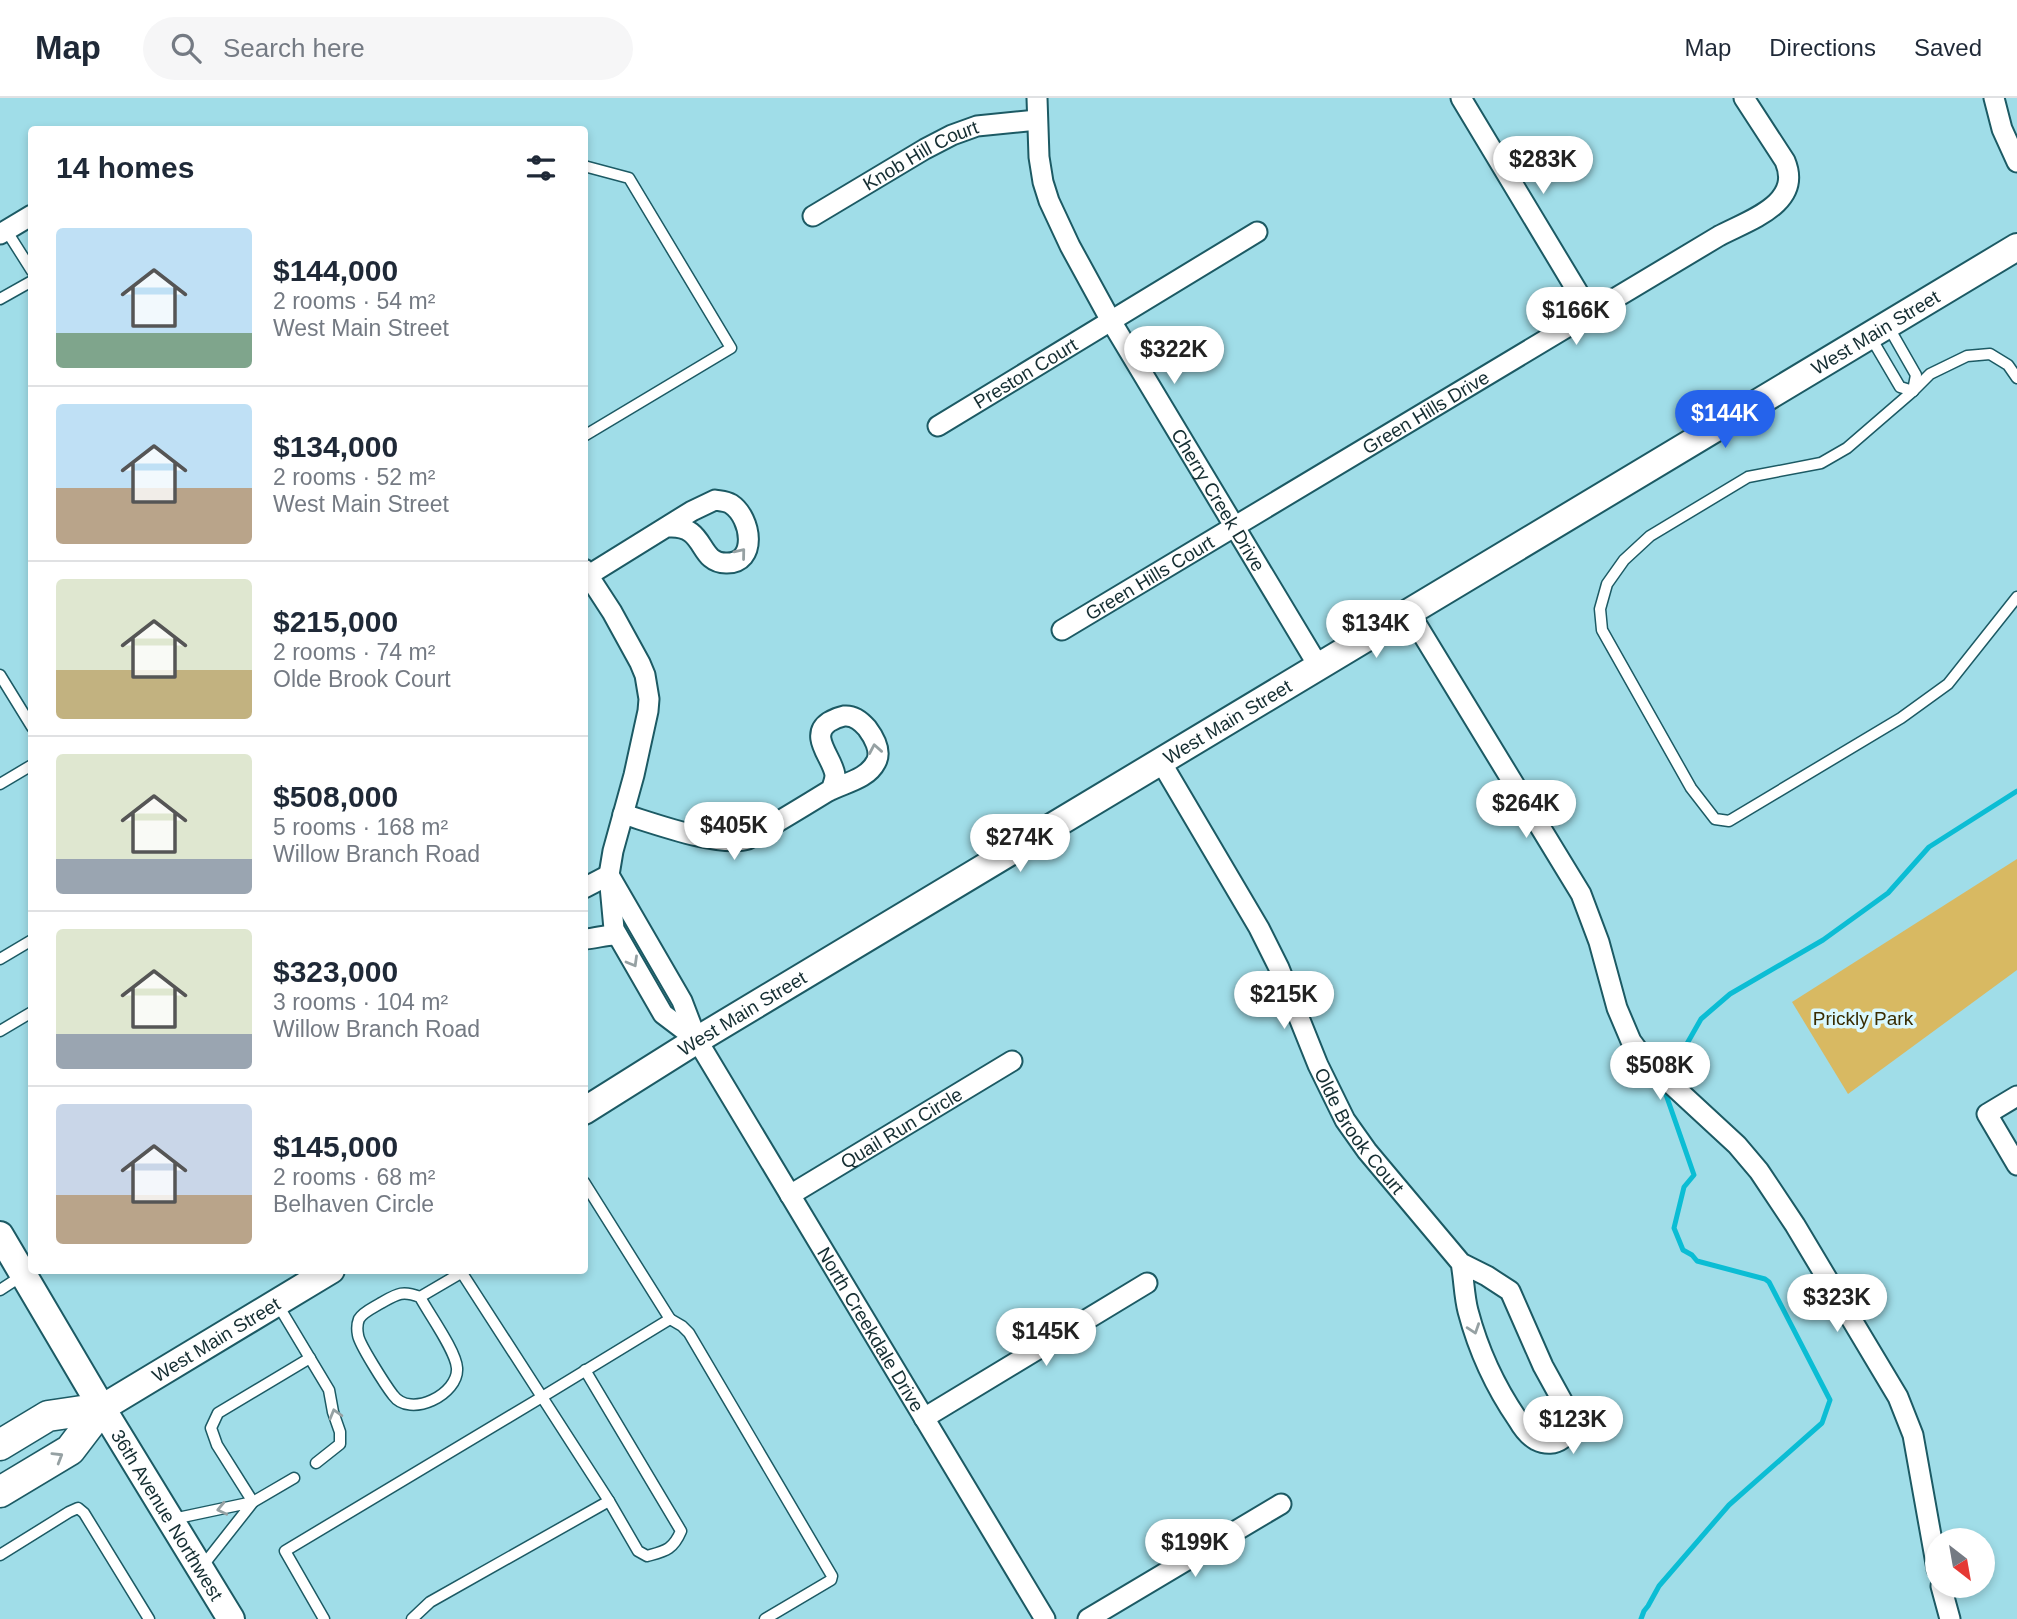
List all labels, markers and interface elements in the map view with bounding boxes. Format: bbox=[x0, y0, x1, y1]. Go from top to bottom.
search box bbox=[143, 17, 633, 80]
text: Map bbox=[35, 29, 101, 66]
icon: search bbox=[167, 29, 205, 67]
text: Search here bbox=[223, 33, 365, 63]
text: Map bbox=[1685, 34, 1731, 61]
text: Directions bbox=[1769, 34, 1876, 61]
text: Saved bbox=[1914, 34, 1982, 61]
street label: Knob Hill Court bbox=[859, 116, 982, 195]
pin: $283K bbox=[1494, 136, 1592, 196]
text: $283K bbox=[1509, 146, 1577, 172]
icon: filters bbox=[522, 149, 560, 187]
text: 14 homes bbox=[56, 151, 194, 184]
text: $144,000 bbox=[273, 254, 398, 287]
icon: home bbox=[112, 256, 196, 340]
street label: West Main Street bbox=[1808, 286, 1944, 379]
text: 2 rooms · 54 m² bbox=[273, 288, 435, 314]
pin: $166K bbox=[1527, 288, 1625, 347]
text: $166K bbox=[1542, 297, 1610, 323]
text: West Main Street bbox=[273, 315, 449, 341]
pin: $322K bbox=[1125, 327, 1223, 386]
street label: Preston Court bbox=[970, 334, 1082, 413]
text: $322K bbox=[1140, 336, 1208, 362]
street label: Green Hills Drive bbox=[1359, 366, 1493, 458]
pin: $144K bbox=[1676, 390, 1774, 450]
text: $144K bbox=[1691, 400, 1759, 426]
street label: Cherry Creek Drive bbox=[1167, 425, 1269, 575]
text: $134,000 bbox=[273, 430, 398, 463]
icon: home bbox=[112, 432, 196, 516]
text: 2 rooms · 52 m² bbox=[273, 464, 435, 490]
text: West Main Street bbox=[273, 491, 449, 517]
street label: Green Hills Court bbox=[1082, 531, 1218, 624]
one-way arrow bbox=[732, 549, 745, 561]
pin: $134K bbox=[1327, 601, 1425, 660]
text: $215,000 bbox=[273, 605, 398, 638]
icon: home bbox=[112, 607, 196, 691]
text: $134K bbox=[1342, 610, 1410, 636]
text: 2 rooms · 74 m² bbox=[273, 639, 435, 665]
text: Olde Brook Court bbox=[273, 666, 451, 692]
street label: West Main Street bbox=[1160, 675, 1296, 768]
one-way arrow bbox=[868, 743, 883, 755]
text: $508,000 bbox=[273, 780, 398, 813]
pin: $264K bbox=[1477, 780, 1575, 840]
icon: home bbox=[112, 782, 196, 866]
text: $264K bbox=[1492, 790, 1560, 816]
pin: $405K bbox=[685, 802, 783, 862]
text: $405K bbox=[700, 812, 768, 838]
text: 5 rooms · 168 m² bbox=[273, 814, 448, 840]
pin: $274K bbox=[971, 814, 1069, 874]
text: $274K bbox=[986, 824, 1054, 850]
text: Willow Branch Road bbox=[273, 841, 480, 867]
text: $323,000 bbox=[273, 955, 398, 988]
one-way arrow bbox=[625, 955, 638, 967]
icon: home bbox=[112, 957, 196, 1041]
street label: West Main Street bbox=[675, 967, 811, 1060]
pin: $215K bbox=[1235, 972, 1333, 1031]
text: $215K bbox=[1250, 981, 1318, 1007]
text: 3 rooms · 104 m² bbox=[273, 989, 448, 1015]
park label: Prickly Park bbox=[1813, 1008, 1914, 1029]
text: Willow Branch Road bbox=[273, 1016, 480, 1042]
pin: $508K bbox=[1611, 1042, 1709, 1102]
text: $508K bbox=[1626, 1052, 1694, 1078]
street label: Olde Brook Court bbox=[1310, 1065, 1409, 1199]
street label: Quail Run Circle bbox=[837, 1083, 966, 1173]
text: $145,000 bbox=[273, 1130, 398, 1163]
icon: home bbox=[112, 1132, 196, 1216]
text: 2 rooms · 68 m² bbox=[273, 1164, 435, 1190]
text: Belhaven Circle bbox=[273, 1191, 434, 1217]
street label: North Creekdale Drive bbox=[813, 1244, 928, 1416]
pin: $323K bbox=[1788, 1274, 1886, 1334]
text: $323K bbox=[1803, 1284, 1871, 1310]
street label: West Main Street bbox=[148, 1293, 285, 1386]
pin: $145K bbox=[997, 1308, 1095, 1368]
text: $145K bbox=[1012, 1318, 1080, 1344]
one-way arrow bbox=[1466, 1323, 1480, 1335]
pin: $123K bbox=[1524, 1396, 1622, 1456]
text: $123K bbox=[1539, 1406, 1607, 1432]
one-way arrow bbox=[328, 1408, 343, 1420]
street label: 36th Avenue Northwest bbox=[107, 1426, 227, 1605]
one-way arrow bbox=[50, 1453, 63, 1466]
one-way arrow bbox=[216, 1500, 228, 1515]
pin: $199K bbox=[1146, 1520, 1244, 1579]
north arrow bbox=[1925, 1528, 1995, 1598]
map controls bbox=[1925, 1528, 1995, 1598]
text: $199K bbox=[1161, 1529, 1229, 1555]

